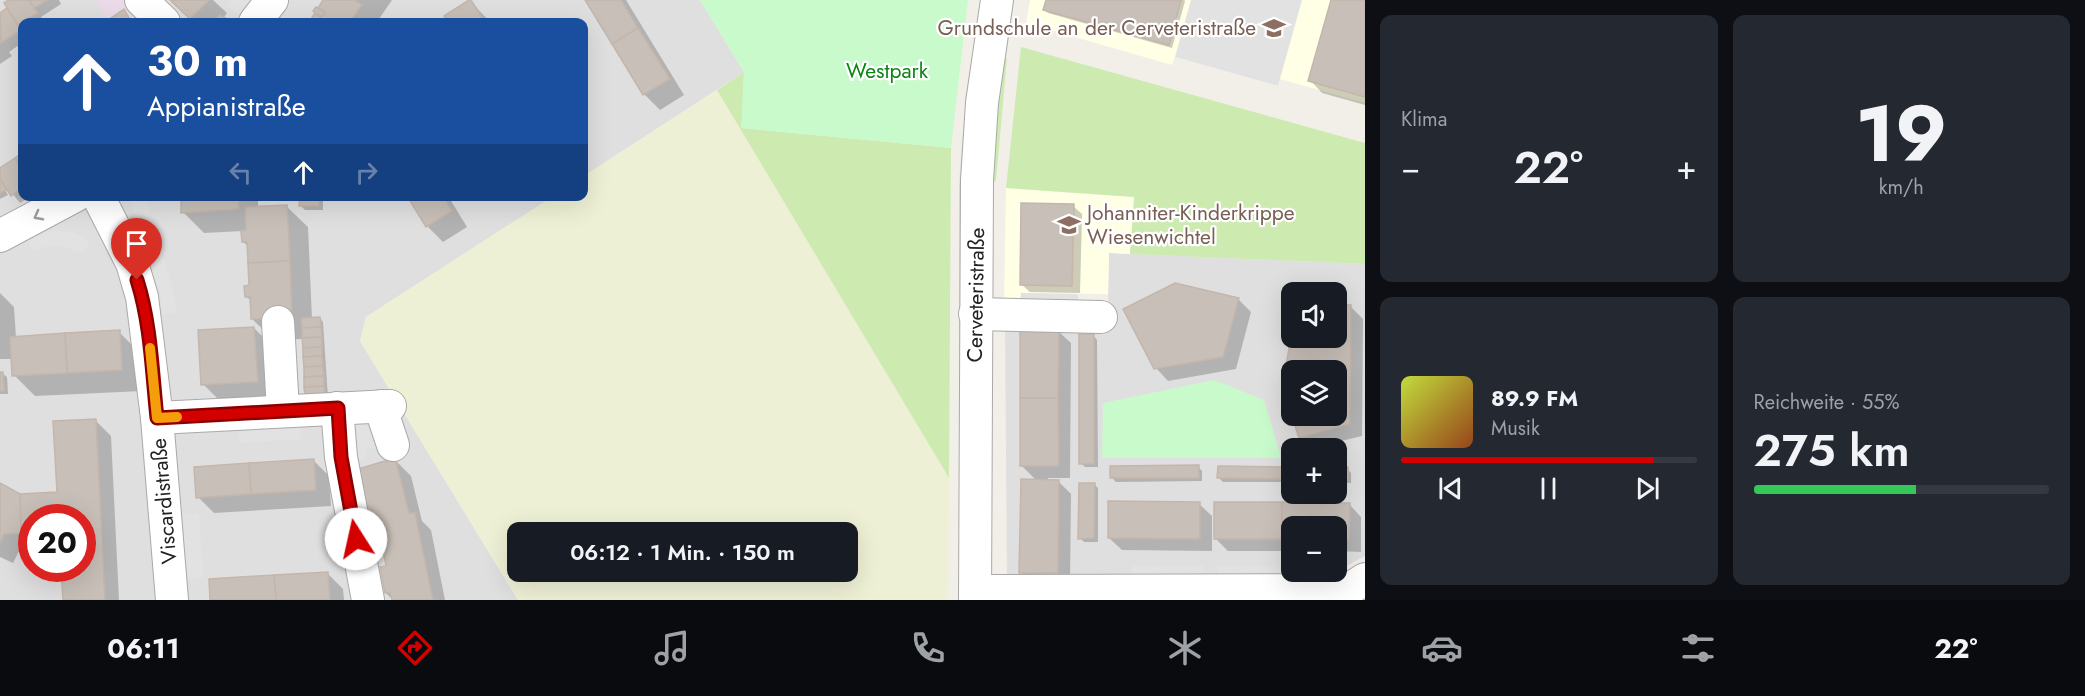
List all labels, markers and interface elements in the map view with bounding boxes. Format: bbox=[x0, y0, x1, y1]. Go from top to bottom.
place label: Grundschule an der Cerveteristraße bbox=[938, 13, 1256, 43]
school or university icon: Grundschule an der Cerveteristraße bbox=[1261, 15, 1287, 41]
text: 30 m bbox=[147, 31, 248, 92]
icon: ahead bbox=[48, 42, 126, 120]
park label: Westpark bbox=[846, 56, 929, 86]
text: 19 bbox=[1855, 78, 1947, 190]
text: Appianistraße bbox=[147, 87, 306, 126]
text: Klima bbox=[1401, 105, 1447, 134]
text: 22° bbox=[1513, 135, 1583, 200]
text: − bbox=[1401, 144, 1420, 191]
text: + bbox=[1676, 144, 1697, 191]
icon: left bbox=[224, 156, 257, 189]
icon: ahead bbox=[287, 156, 320, 189]
icon: right bbox=[350, 156, 383, 189]
text: km/h bbox=[1879, 173, 1924, 202]
place label: Johanniter-Kinderkrippe Wiesenwichtel bbox=[1084, 198, 1295, 252]
one-way arrow bbox=[33, 209, 44, 220]
school or university icon: Johanniter-Kinderkrippe Wiesenwichtel bbox=[1056, 212, 1082, 238]
pin bbox=[111, 218, 162, 280]
icon: arrive bbox=[120, 227, 153, 260]
street label: Cerveteristraße bbox=[960, 227, 992, 363]
map controls bbox=[1281, 282, 1347, 582]
button: sound bbox=[1281, 282, 1347, 348]
button: layers bbox=[1281, 360, 1347, 426]
text: 89.9 FM bbox=[1491, 382, 1578, 414]
text: Reichweite · 55% bbox=[1754, 388, 1900, 417]
text: Musik bbox=[1491, 414, 1540, 443]
text: 275 km bbox=[1754, 418, 1910, 483]
street label: Viscardistraße bbox=[144, 437, 184, 565]
button: + bbox=[1281, 438, 1347, 504]
icon: previous bbox=[1434, 472, 1467, 505]
icon: pause bbox=[1532, 472, 1565, 505]
icon: next bbox=[1631, 472, 1664, 505]
speed limit sign: 20 bbox=[18, 504, 96, 582]
position arrow bbox=[324, 507, 388, 571]
button: − bbox=[1281, 516, 1347, 582]
text: 06:12 · 1 Min. · 150 m bbox=[570, 536, 795, 568]
icon: directions bbox=[394, 627, 436, 669]
icon: music bbox=[651, 627, 693, 669]
icon: phone bbox=[907, 627, 949, 669]
icon: climate bbox=[1164, 627, 1206, 669]
icon: car bbox=[1421, 627, 1463, 669]
icon: filters bbox=[1677, 627, 1719, 669]
text: 06:11 bbox=[107, 629, 179, 668]
text: 22° bbox=[1934, 629, 1978, 668]

